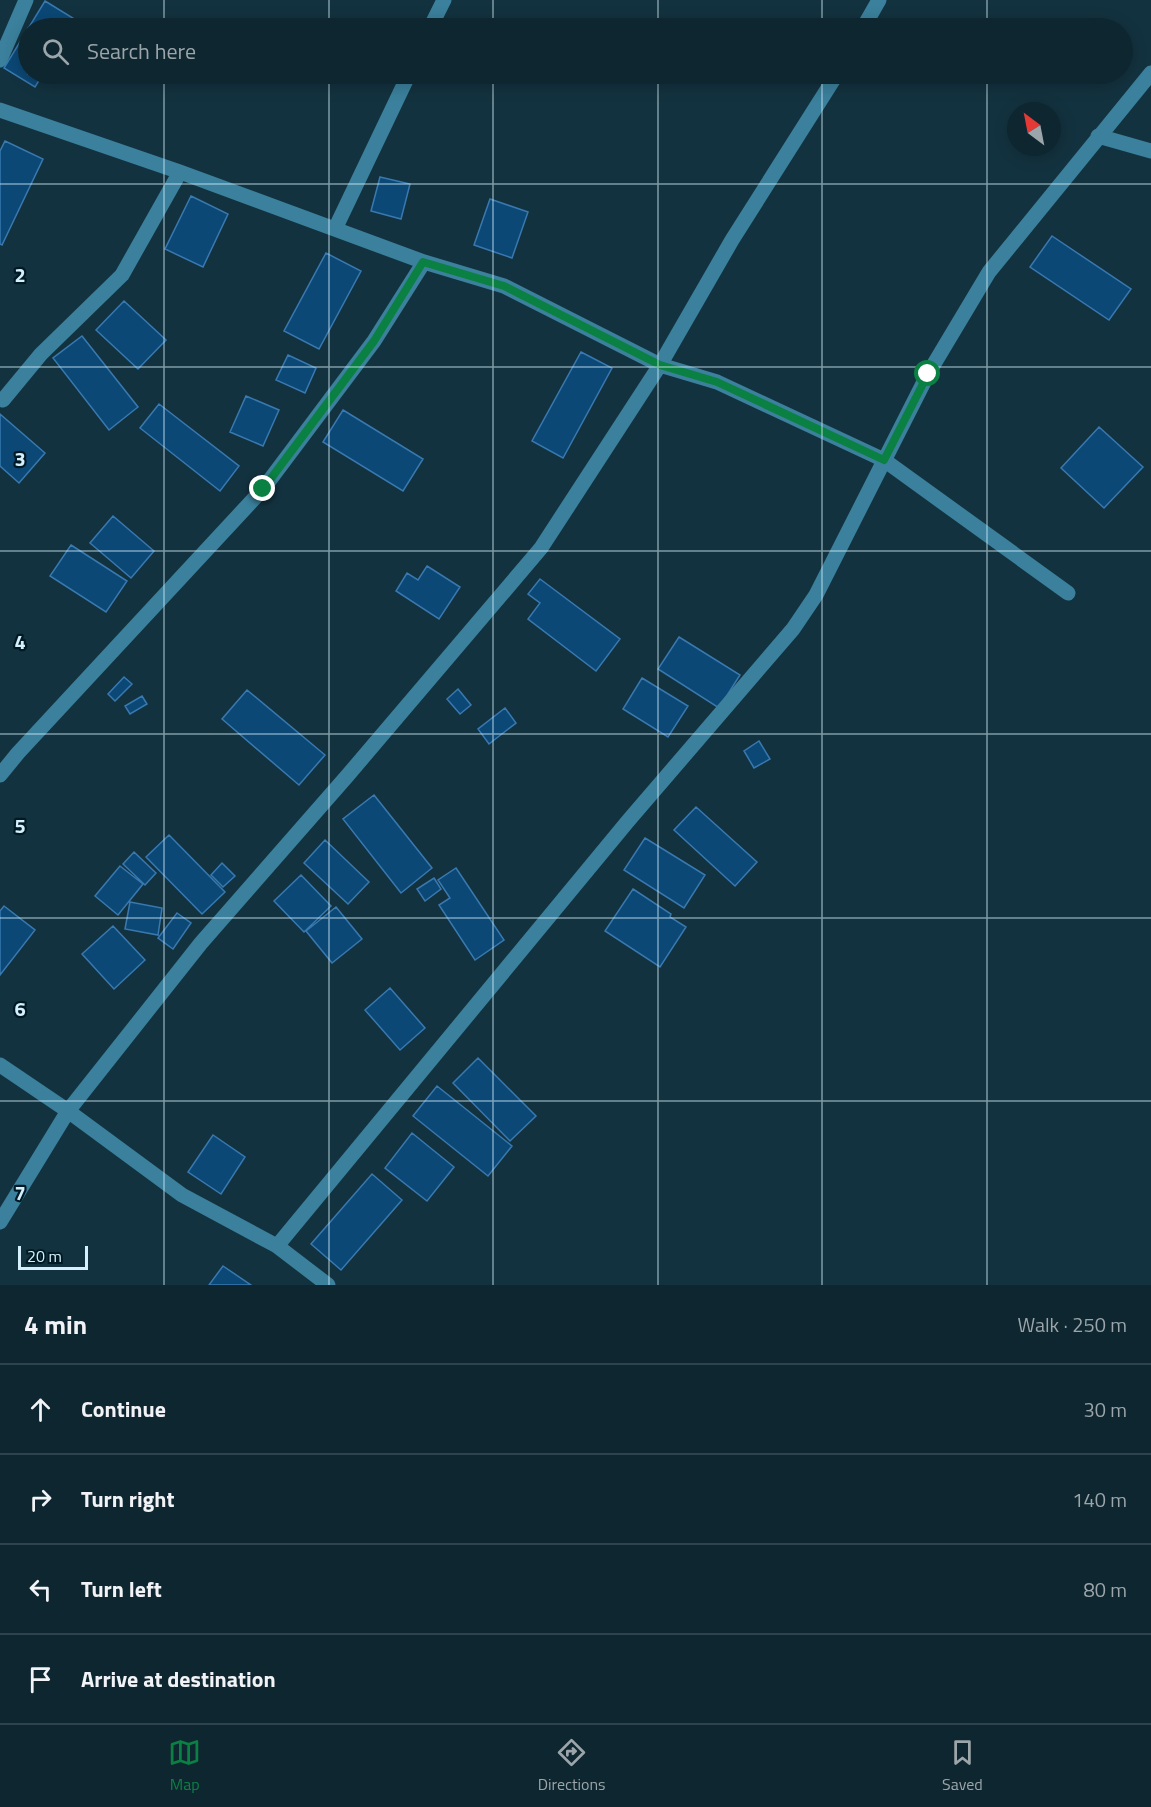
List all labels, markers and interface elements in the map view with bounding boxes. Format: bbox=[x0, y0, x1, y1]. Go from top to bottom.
search box bbox=[18, 18, 1133, 84]
text: Search here bbox=[87, 34, 196, 68]
icon: search bbox=[39, 35, 72, 68]
north arrow bbox=[1007, 102, 1061, 156]
text: 2 bbox=[14, 259, 26, 290]
route start bbox=[914, 360, 940, 386]
text: 3 bbox=[14, 443, 26, 474]
route end bbox=[249, 475, 275, 501]
text: 4 bbox=[14, 626, 26, 657]
text: 5 bbox=[14, 810, 26, 841]
text: 6 bbox=[14, 993, 26, 1024]
text: 7 bbox=[14, 1177, 26, 1208]
scale bar bbox=[18, 1243, 88, 1270]
text: 20 m bbox=[27, 1244, 62, 1268]
text: 4 min bbox=[24, 1305, 87, 1344]
text: Walk · 250 m bbox=[1018, 1309, 1127, 1340]
text: Continue bbox=[81, 1392, 166, 1426]
icon: ahead bbox=[24, 1393, 57, 1426]
text: 30 m bbox=[1083, 1394, 1127, 1425]
text: Turn right bbox=[81, 1482, 175, 1516]
icon: right bbox=[24, 1483, 57, 1516]
text: 140 m bbox=[1072, 1484, 1127, 1515]
text: Turn left bbox=[81, 1572, 162, 1606]
icon: left bbox=[24, 1573, 57, 1606]
text: 80 m bbox=[1083, 1574, 1127, 1605]
text: Arrive at destination bbox=[81, 1662, 276, 1696]
icon: arrive bbox=[24, 1663, 57, 1696]
tab: Map bbox=[168, 1736, 201, 1796]
tab: Directions bbox=[538, 1736, 606, 1796]
tab: Saved bbox=[942, 1736, 983, 1796]

